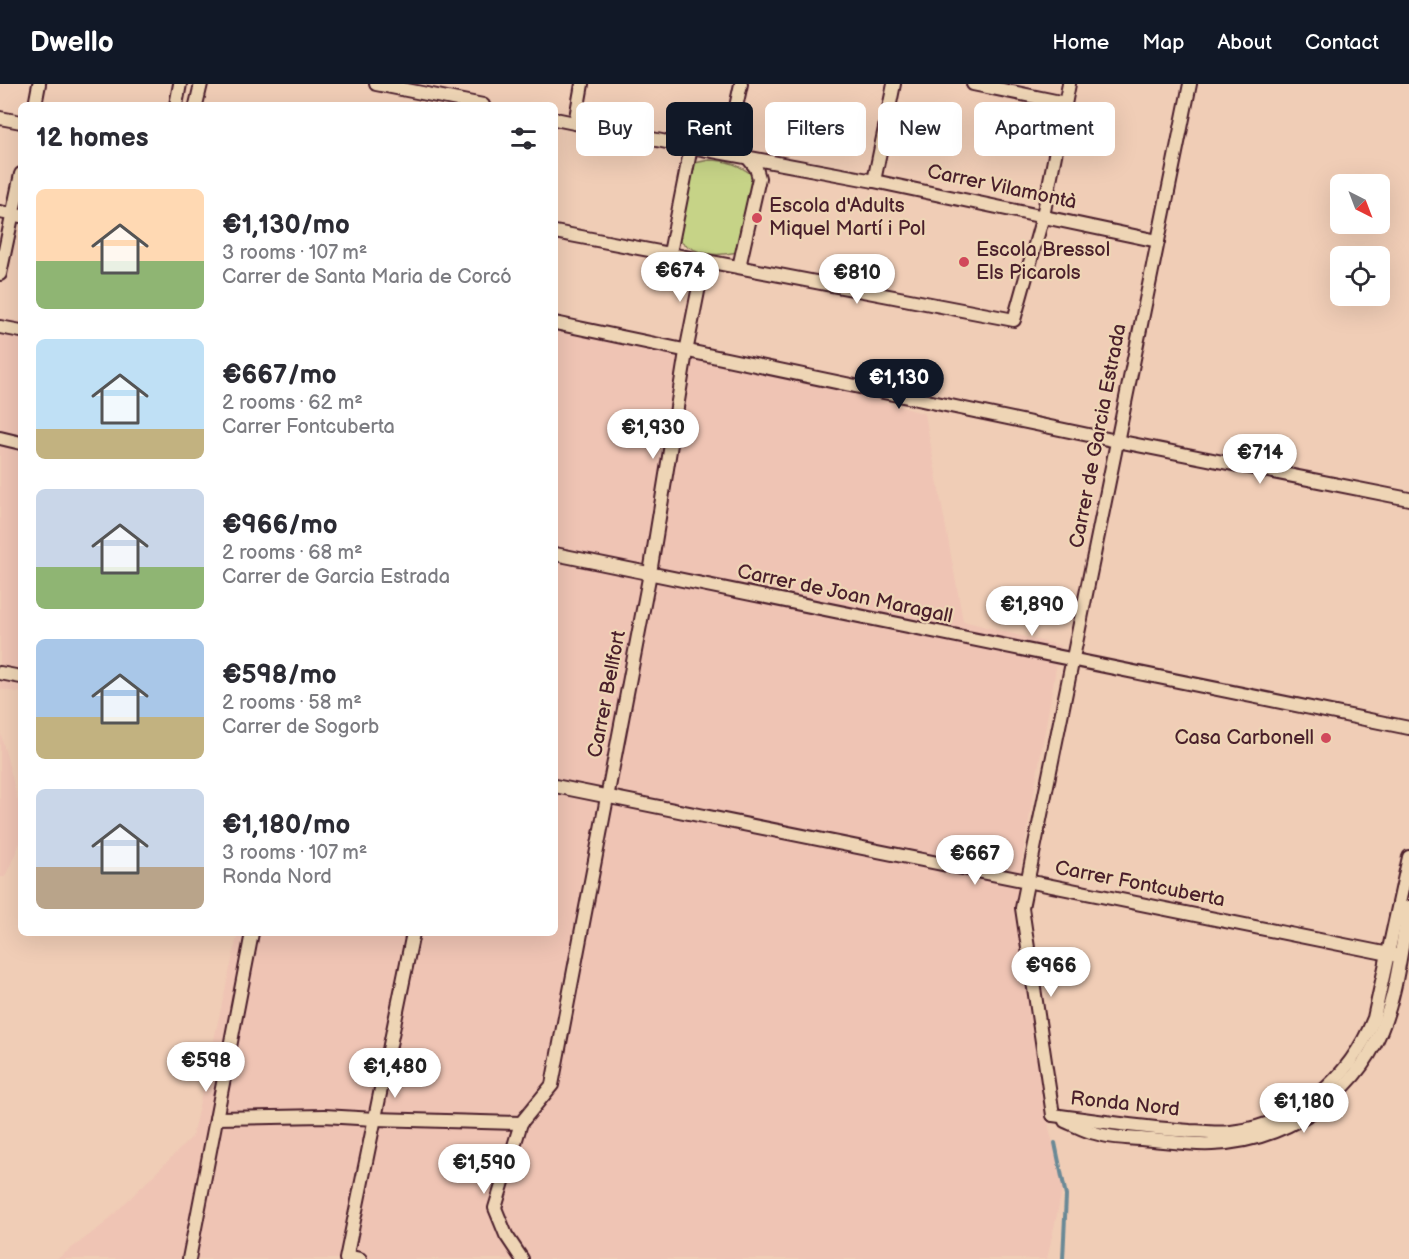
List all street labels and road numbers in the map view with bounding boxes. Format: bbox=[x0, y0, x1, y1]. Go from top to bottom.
street label: Carrer Vilamontà bbox=[925, 159, 1079, 215]
street label: Carrer de Garcia Estrada bbox=[1064, 322, 1132, 550]
street label: Carrer de Joan Maragall bbox=[735, 559, 955, 629]
street label: Carrer Bellfort bbox=[583, 628, 631, 760]
street label: Carrer Fontcuberta bbox=[1053, 856, 1227, 912]
street label: Ronda Nord bbox=[1069, 1086, 1181, 1122]

